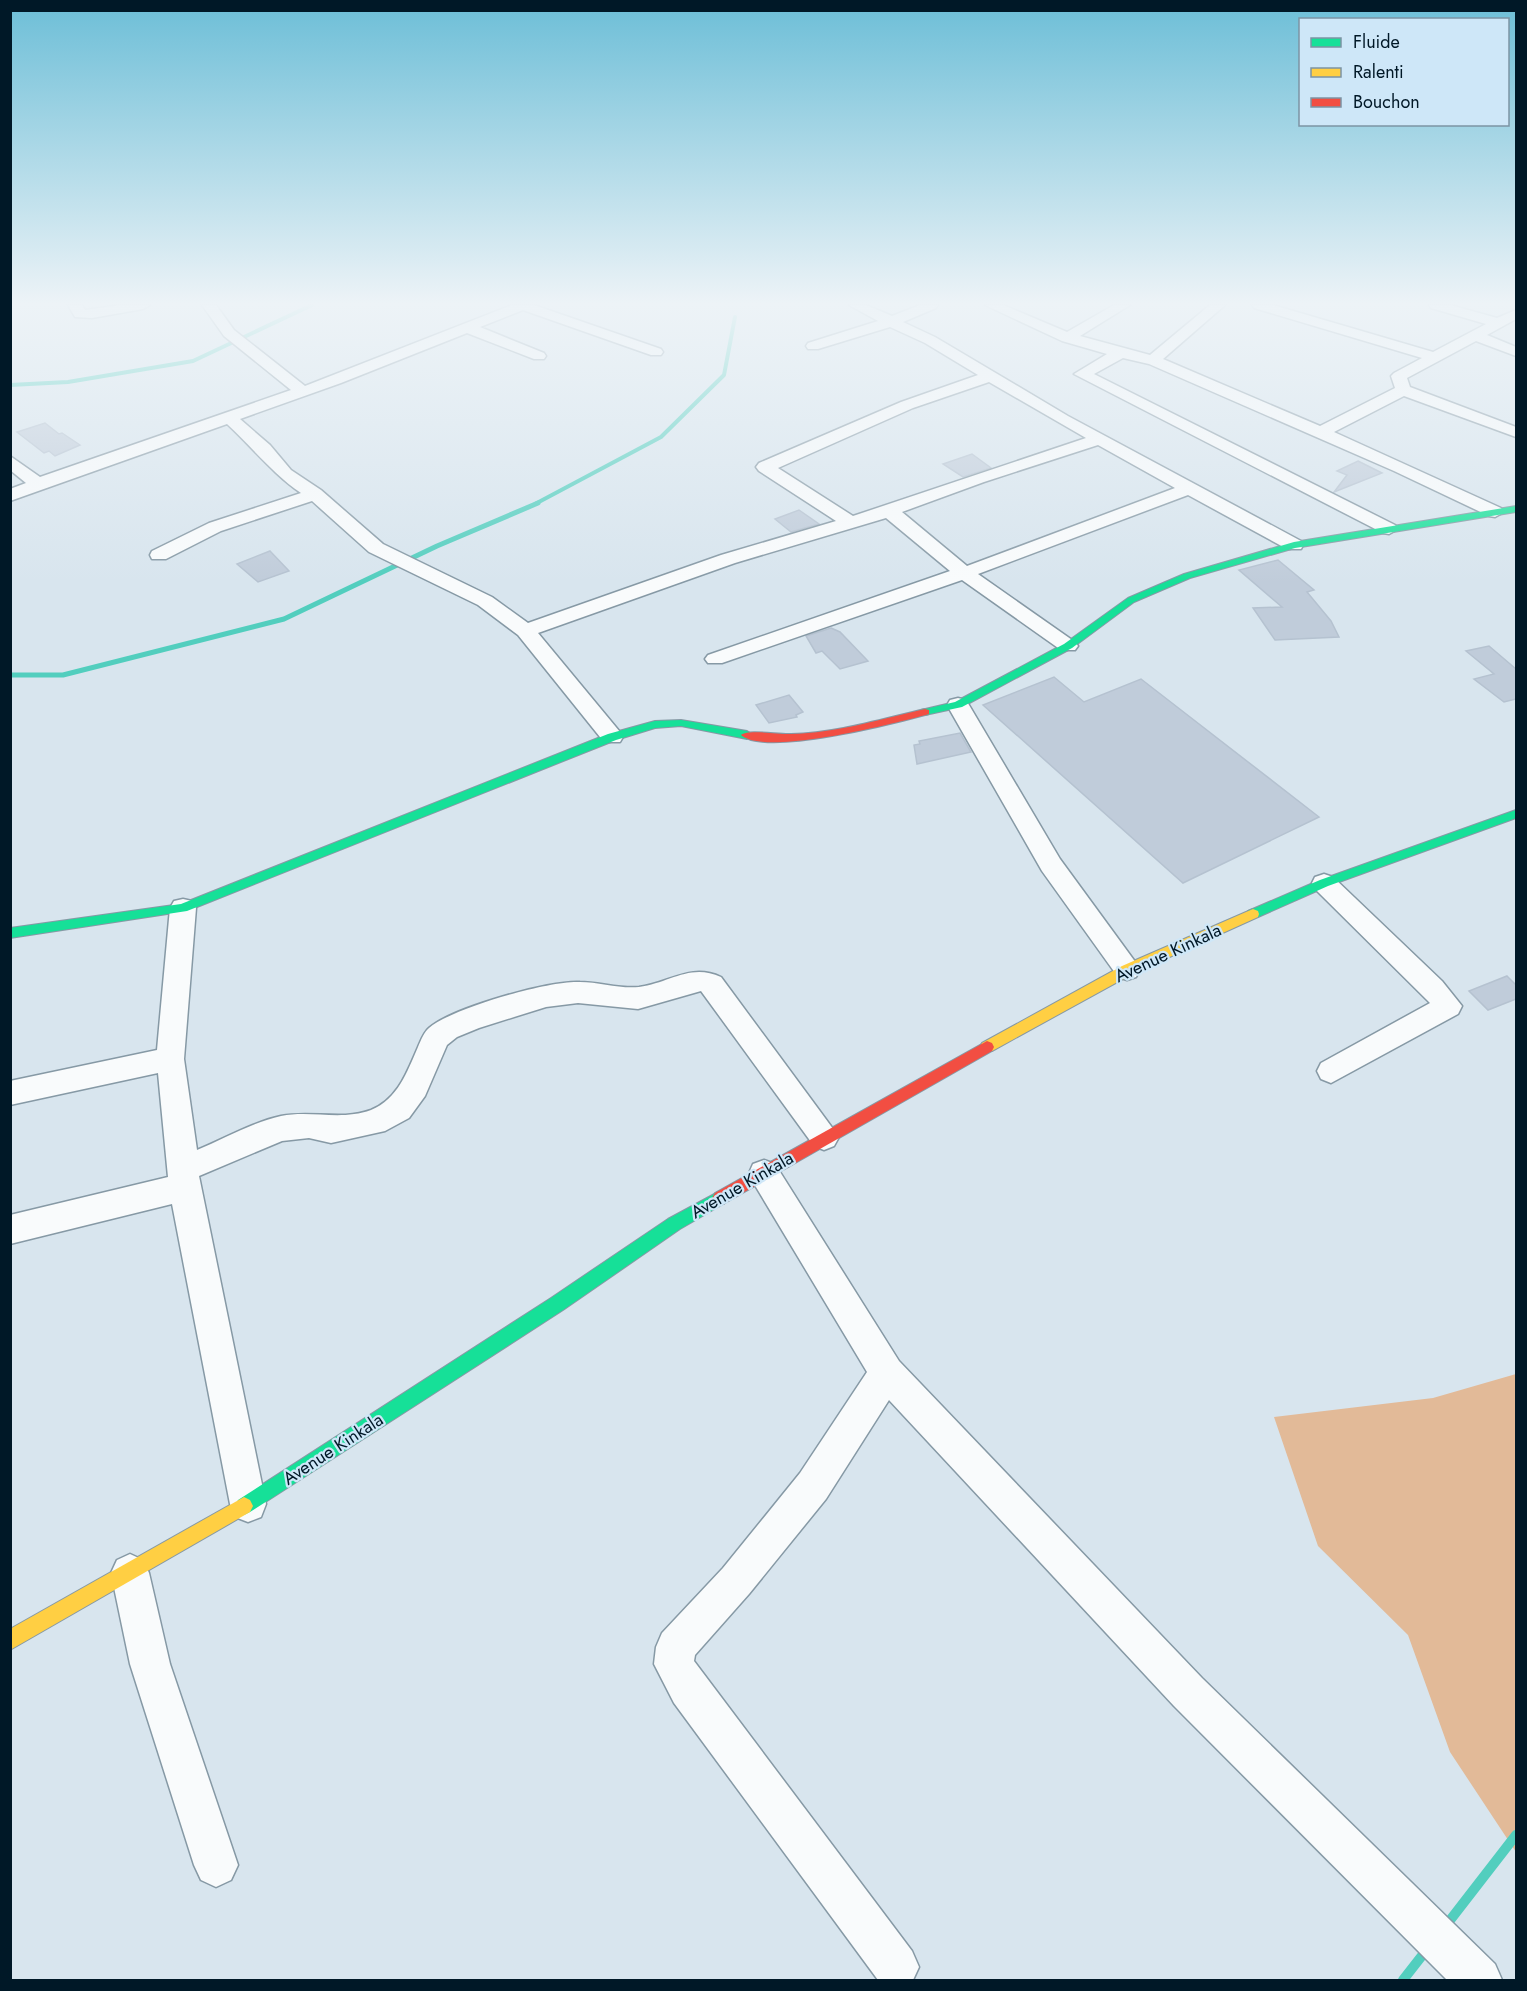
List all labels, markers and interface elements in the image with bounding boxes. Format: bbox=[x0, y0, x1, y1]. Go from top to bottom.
legend bbox=[1299, 18, 1509, 126]
text: Fluide bbox=[1353, 29, 1400, 55]
text: Ralenti bbox=[1353, 59, 1404, 85]
text: Bouchon bbox=[1353, 89, 1420, 115]
street label: Avenue Kinkala bbox=[1110, 917, 1226, 989]
street label: Avenue Kinkala bbox=[686, 1145, 798, 1225]
street label: Avenue Kinkala bbox=[278, 1407, 388, 1491]

